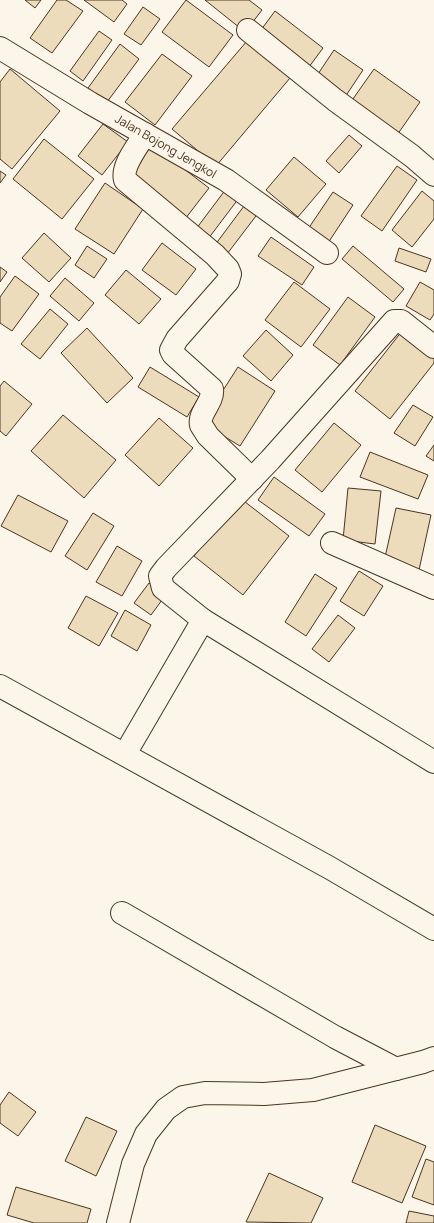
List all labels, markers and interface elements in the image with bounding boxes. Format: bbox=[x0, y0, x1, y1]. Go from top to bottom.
street label: Jalan Bojong Jengkol bbox=[112, 110, 220, 182]

